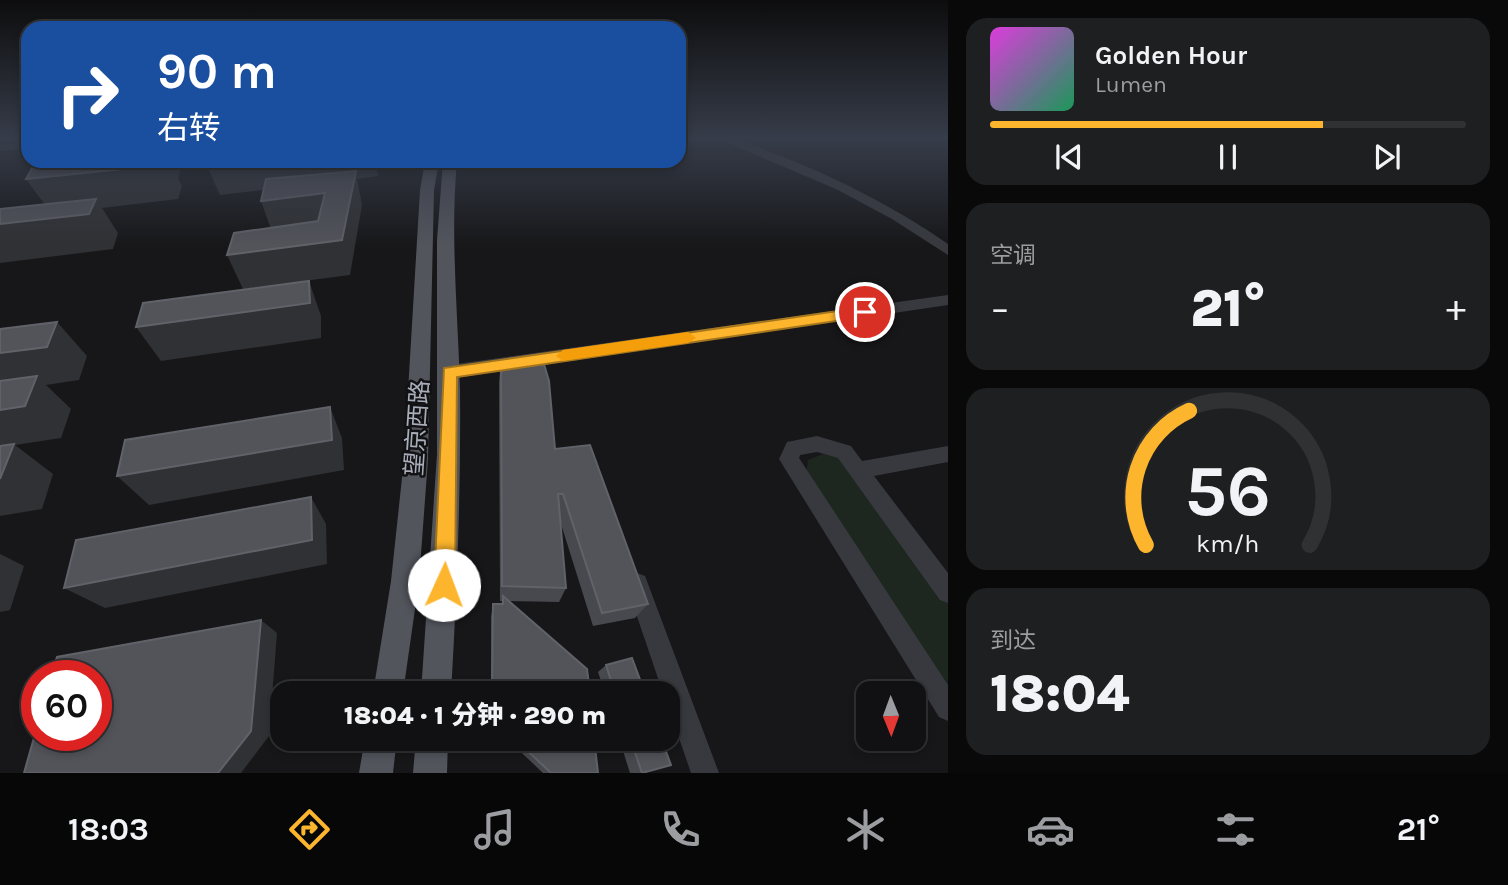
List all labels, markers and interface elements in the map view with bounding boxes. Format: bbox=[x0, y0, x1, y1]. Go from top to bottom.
text: Golden Hour bbox=[1095, 40, 1247, 71]
text: 90 m bbox=[157, 43, 277, 100]
icon: right bbox=[42, 49, 133, 140]
text: Lumen bbox=[1095, 71, 1167, 98]
text: 右转 bbox=[157, 110, 221, 147]
icon: previous bbox=[1050, 138, 1088, 176]
icon: pause bbox=[1209, 138, 1247, 176]
icon: next bbox=[1368, 138, 1406, 176]
text: 空调 bbox=[990, 242, 1036, 269]
text: 21° bbox=[1190, 278, 1266, 339]
pin bbox=[835, 282, 895, 342]
text: − bbox=[990, 286, 1010, 331]
text: + bbox=[1446, 286, 1466, 331]
icon: arrive bbox=[846, 293, 884, 331]
street label: 望京西路 bbox=[400, 379, 434, 477]
text: 56 bbox=[1185, 448, 1271, 533]
text: km/h bbox=[1196, 529, 1260, 558]
position arrow bbox=[407, 548, 481, 622]
text: 到达 bbox=[990, 627, 1036, 654]
speed limit sign: 60 bbox=[21, 660, 112, 751]
text: 18:04 bbox=[990, 663, 1129, 724]
north arrow bbox=[856, 681, 926, 751]
map controls bbox=[856, 681, 926, 751]
text: 18:04 · 1 分钟 · 290 m bbox=[344, 700, 606, 731]
icon: directions bbox=[285, 805, 334, 854]
icon: music bbox=[470, 805, 519, 854]
icon: phone bbox=[656, 805, 705, 854]
icon: climate bbox=[841, 805, 890, 854]
icon: car bbox=[1026, 805, 1075, 854]
icon: filters bbox=[1211, 805, 1260, 854]
text: 18:03 bbox=[68, 811, 149, 848]
text: 21° bbox=[1397, 811, 1440, 848]

